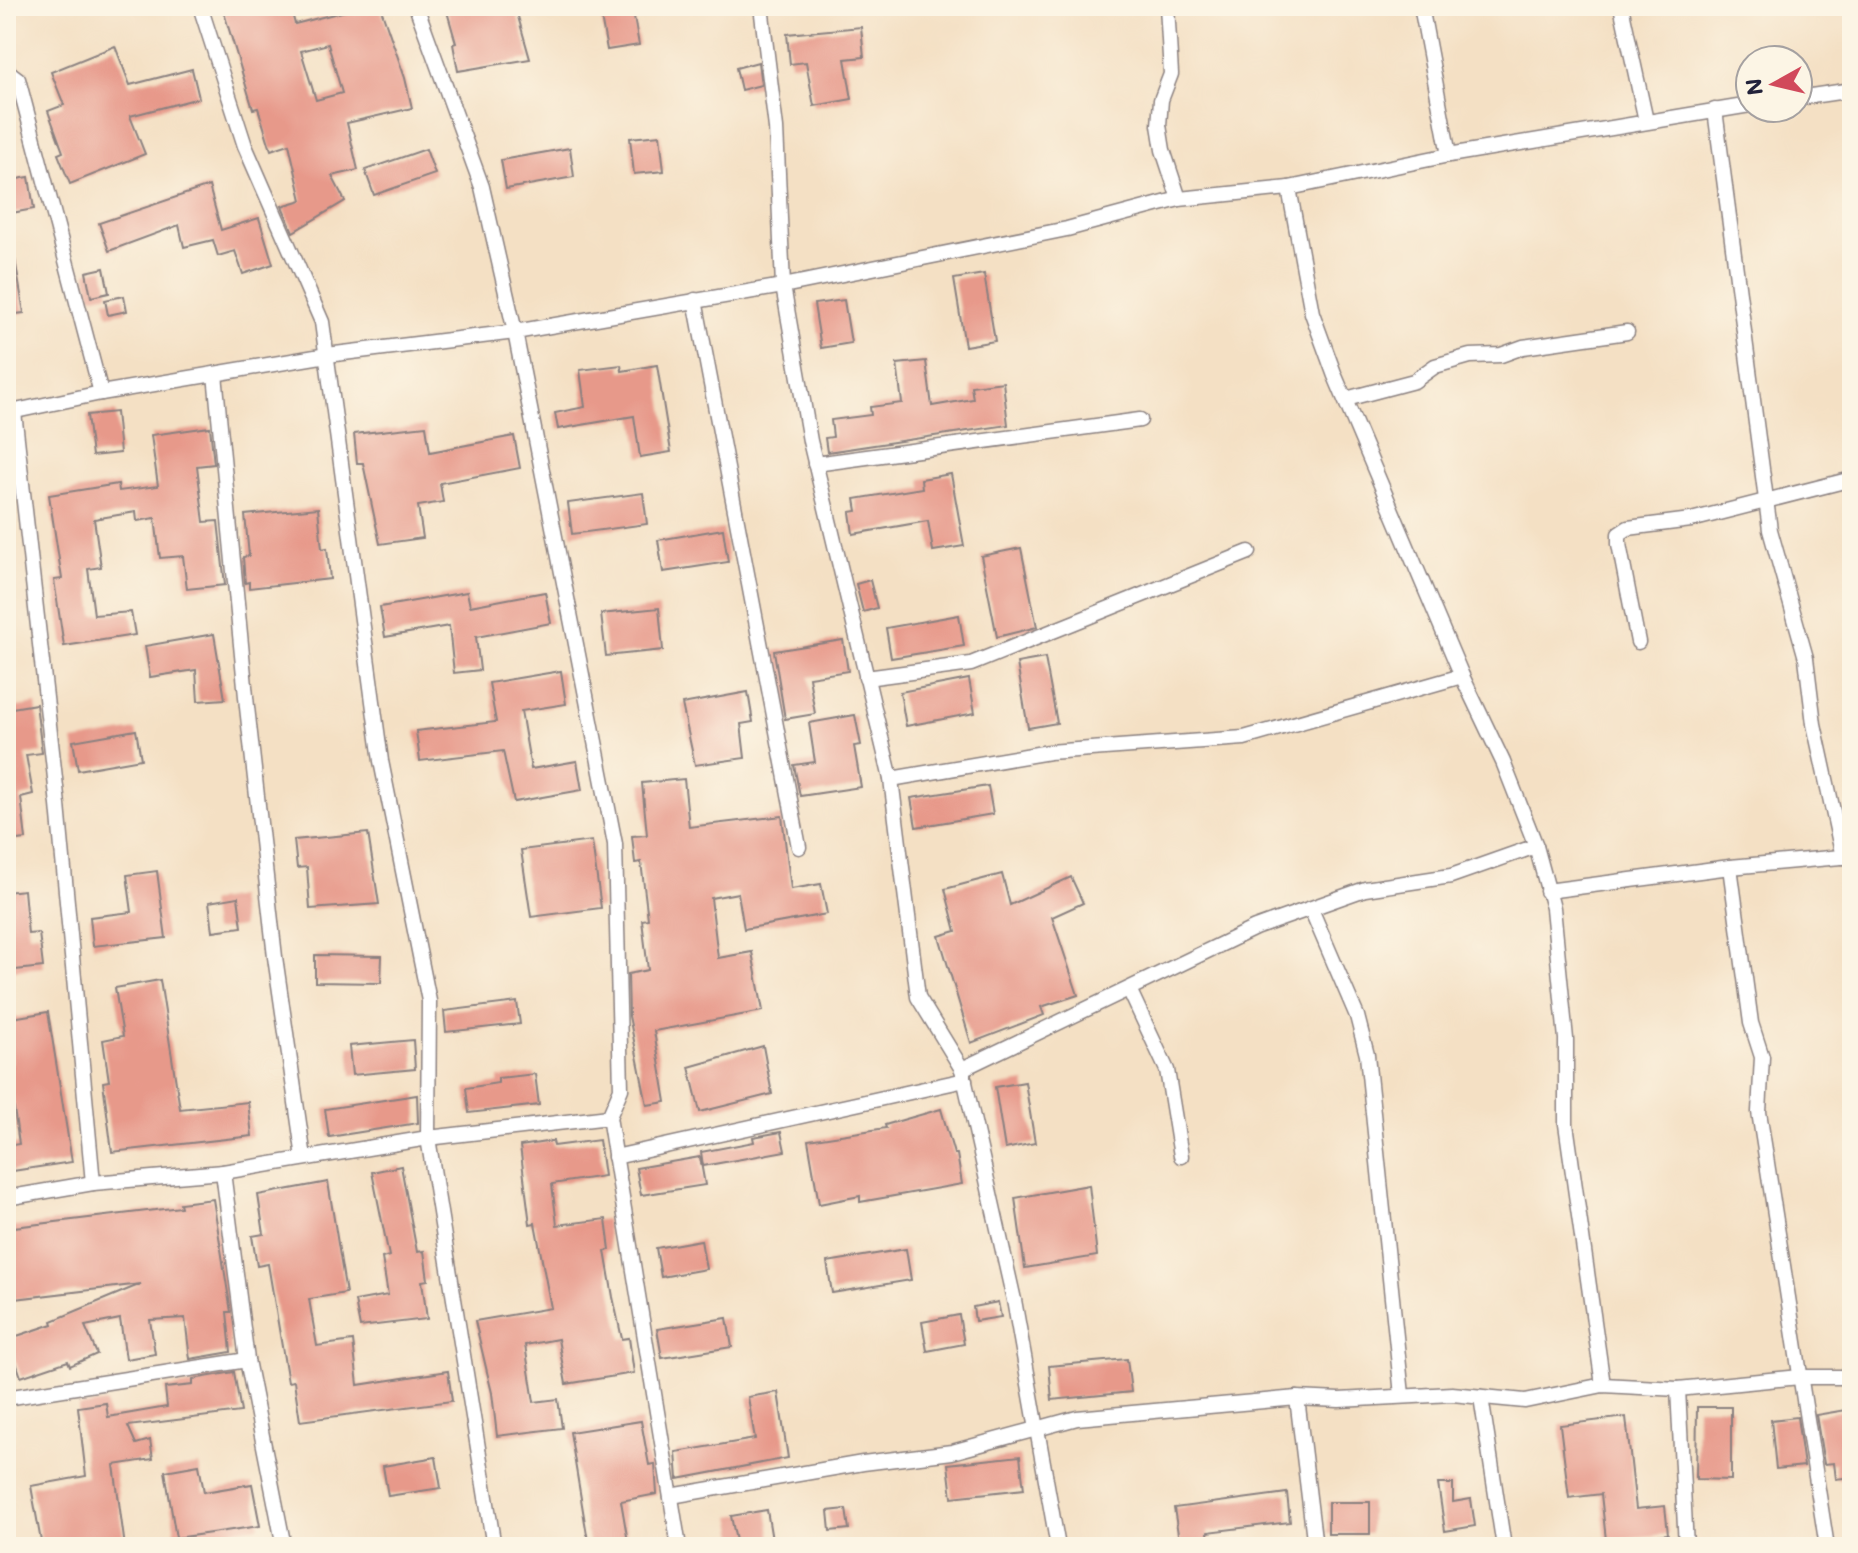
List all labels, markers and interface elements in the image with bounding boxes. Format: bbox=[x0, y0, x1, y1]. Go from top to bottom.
north arrow bbox=[1734, 44, 1814, 124]
text: N bbox=[1738, 77, 1769, 97]

